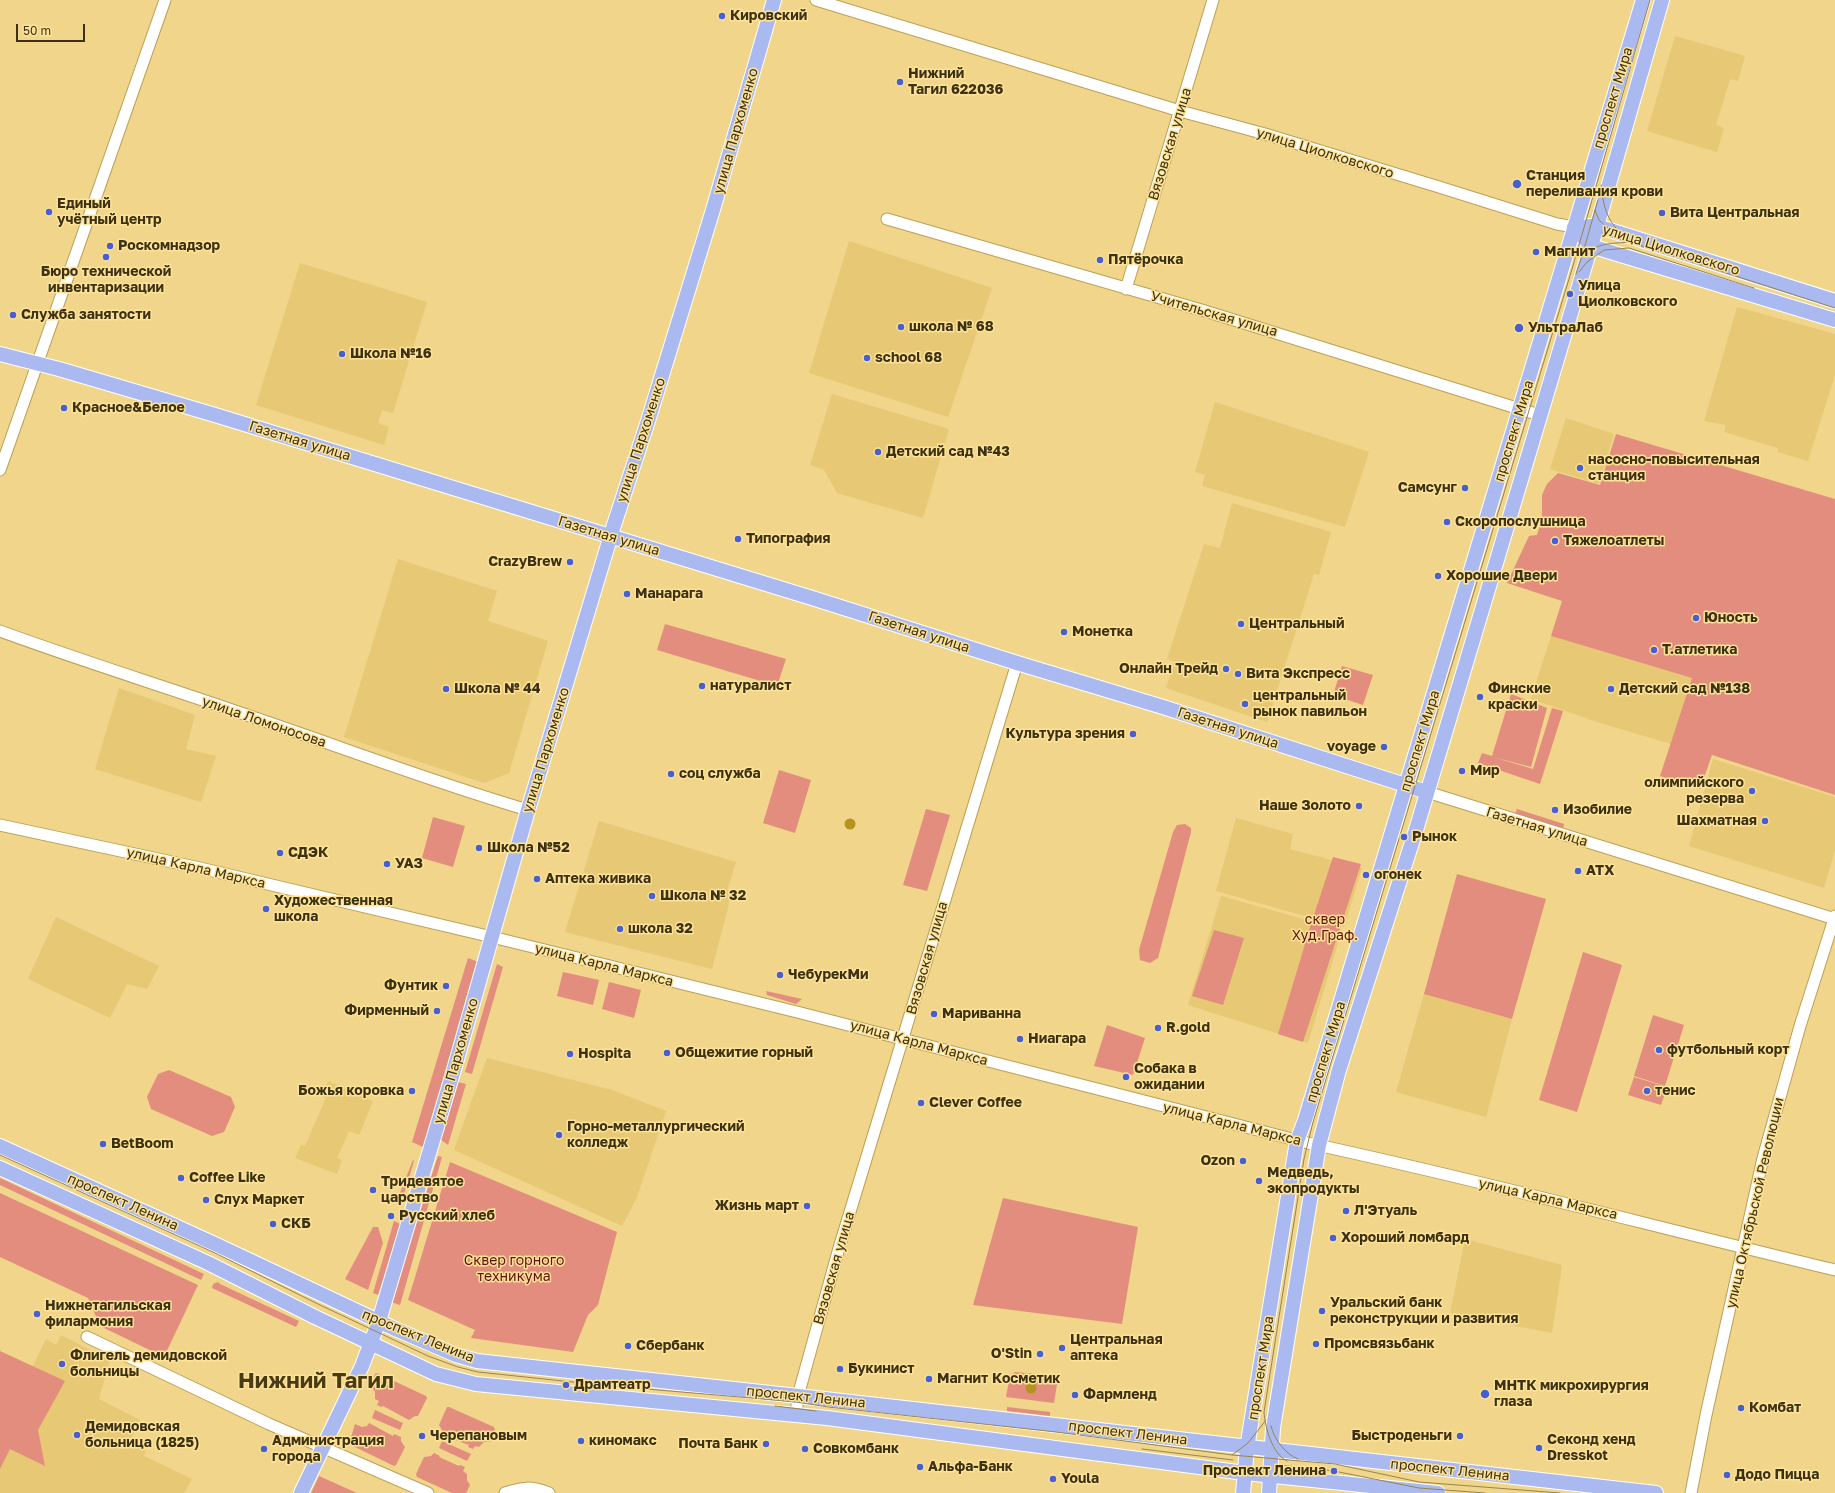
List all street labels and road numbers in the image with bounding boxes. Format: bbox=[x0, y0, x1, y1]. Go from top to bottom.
street label: проспект Мира bbox=[1590, 45, 1636, 151]
street label: улица Пархоменко bbox=[710, 66, 762, 196]
street label: Вязовская улица bbox=[1145, 86, 1195, 202]
street label: улица Циолковского bbox=[1254, 124, 1396, 182]
street label: улица Циолковского bbox=[1600, 221, 1742, 279]
street label: Учительская улица bbox=[1148, 288, 1280, 340]
street label: улица Пархоменко bbox=[613, 376, 669, 504]
street label: проспект Мира bbox=[1491, 378, 1537, 484]
street label: Газетная улица bbox=[247, 418, 353, 464]
street label: Газетная улица bbox=[556, 513, 662, 559]
street label: Газетная улица bbox=[866, 608, 972, 656]
street label: улица Пархоменко bbox=[519, 685, 573, 815]
street label: проспект Мира bbox=[1397, 688, 1443, 794]
street label: улица Ломоносова bbox=[200, 693, 328, 751]
street label: Газетная улица bbox=[1175, 704, 1281, 752]
street label: Газетная улица bbox=[1484, 804, 1590, 850]
street label: улица Карла Маркса bbox=[125, 844, 267, 892]
street label: Вязовская улица bbox=[903, 900, 951, 1016]
street label: улица Карла Маркса bbox=[533, 940, 675, 990]
street label: улица Пархоменко bbox=[430, 996, 482, 1126]
street label: проспект Мира bbox=[1303, 999, 1349, 1105]
street label: улица Карла Маркса bbox=[848, 1017, 990, 1069]
street label: улица Октябрьской Революции bbox=[1723, 1096, 1787, 1310]
street label: улица Карла Маркса bbox=[1161, 1099, 1303, 1149]
street label: проспект Ленина bbox=[65, 1170, 181, 1234]
street label: улица Карла Маркса bbox=[1477, 1175, 1619, 1223]
street label: Вязовская улица bbox=[810, 1210, 858, 1326]
street label: проспект Ленина bbox=[359, 1306, 477, 1366]
street label: проспект Мира bbox=[1244, 1315, 1278, 1421]
street label: проспект Ленина bbox=[746, 1382, 866, 1412]
street label: проспект Ленина bbox=[1068, 1417, 1188, 1449]
street label: проспект Ленина bbox=[1390, 1455, 1510, 1485]

